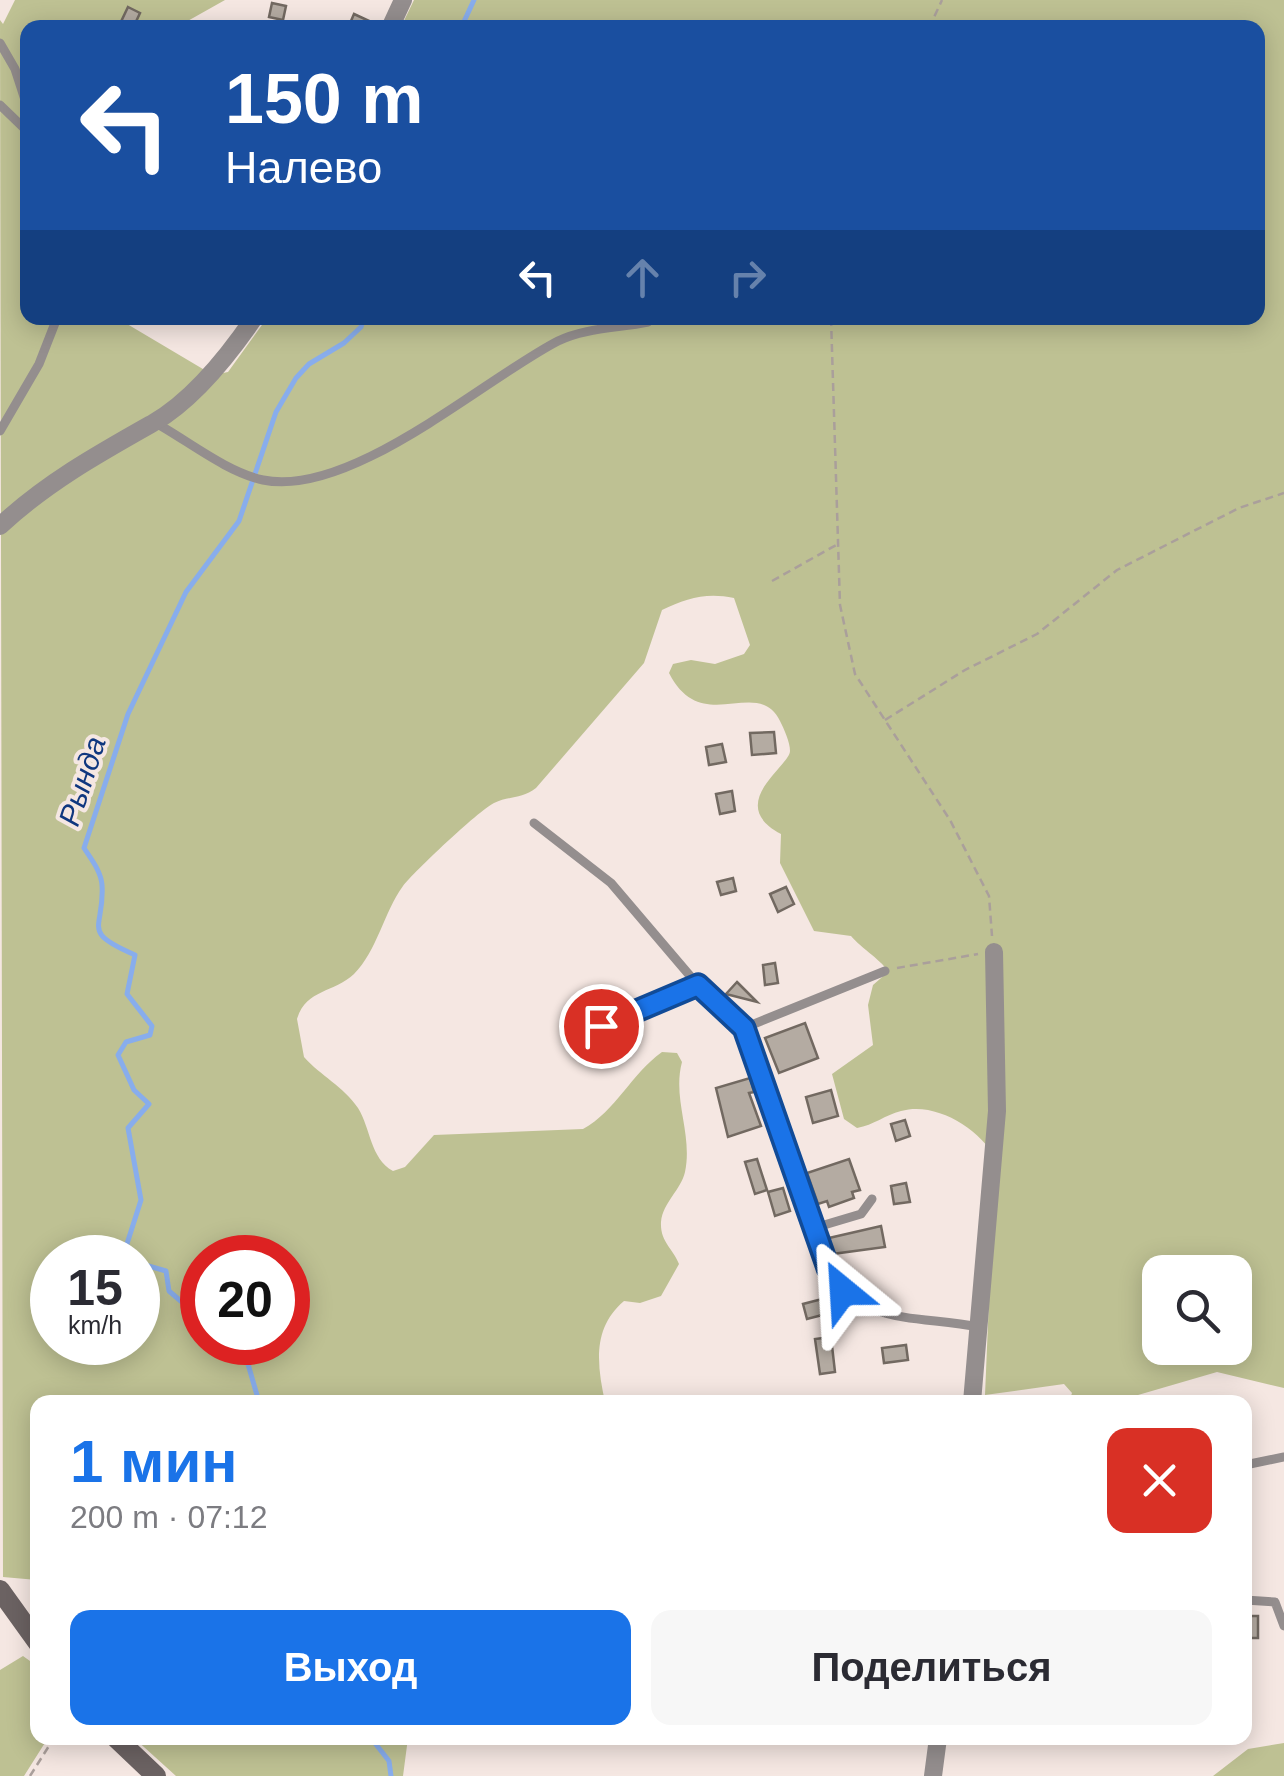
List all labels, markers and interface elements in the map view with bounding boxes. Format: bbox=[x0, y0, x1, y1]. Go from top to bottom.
icon: left bbox=[60, 60, 190, 190]
text: 150 m bbox=[225, 60, 423, 138]
text: Налево bbox=[225, 142, 382, 193]
icon: left bbox=[510, 250, 565, 305]
icon: ahead bbox=[615, 250, 670, 305]
icon: right bbox=[720, 250, 775, 305]
water label: Рында bbox=[52, 732, 112, 830]
pin bbox=[559, 984, 644, 1069]
icon: arrive bbox=[574, 999, 629, 1054]
speed limit sign: 20 bbox=[180, 1235, 310, 1365]
position arrow bbox=[791, 1239, 895, 1343]
map controls bbox=[1142, 1255, 1252, 1365]
button: search bbox=[1142, 1255, 1252, 1365]
text: 15 bbox=[67, 1260, 123, 1316]
text: km/h bbox=[68, 1311, 122, 1339]
text: 1 мин bbox=[70, 1428, 238, 1495]
button: close bbox=[1107, 1428, 1212, 1533]
text: 200 m · 07:12 bbox=[70, 1499, 267, 1535]
button: Выход bbox=[70, 1610, 631, 1725]
button: Поделиться bbox=[651, 1610, 1212, 1725]

